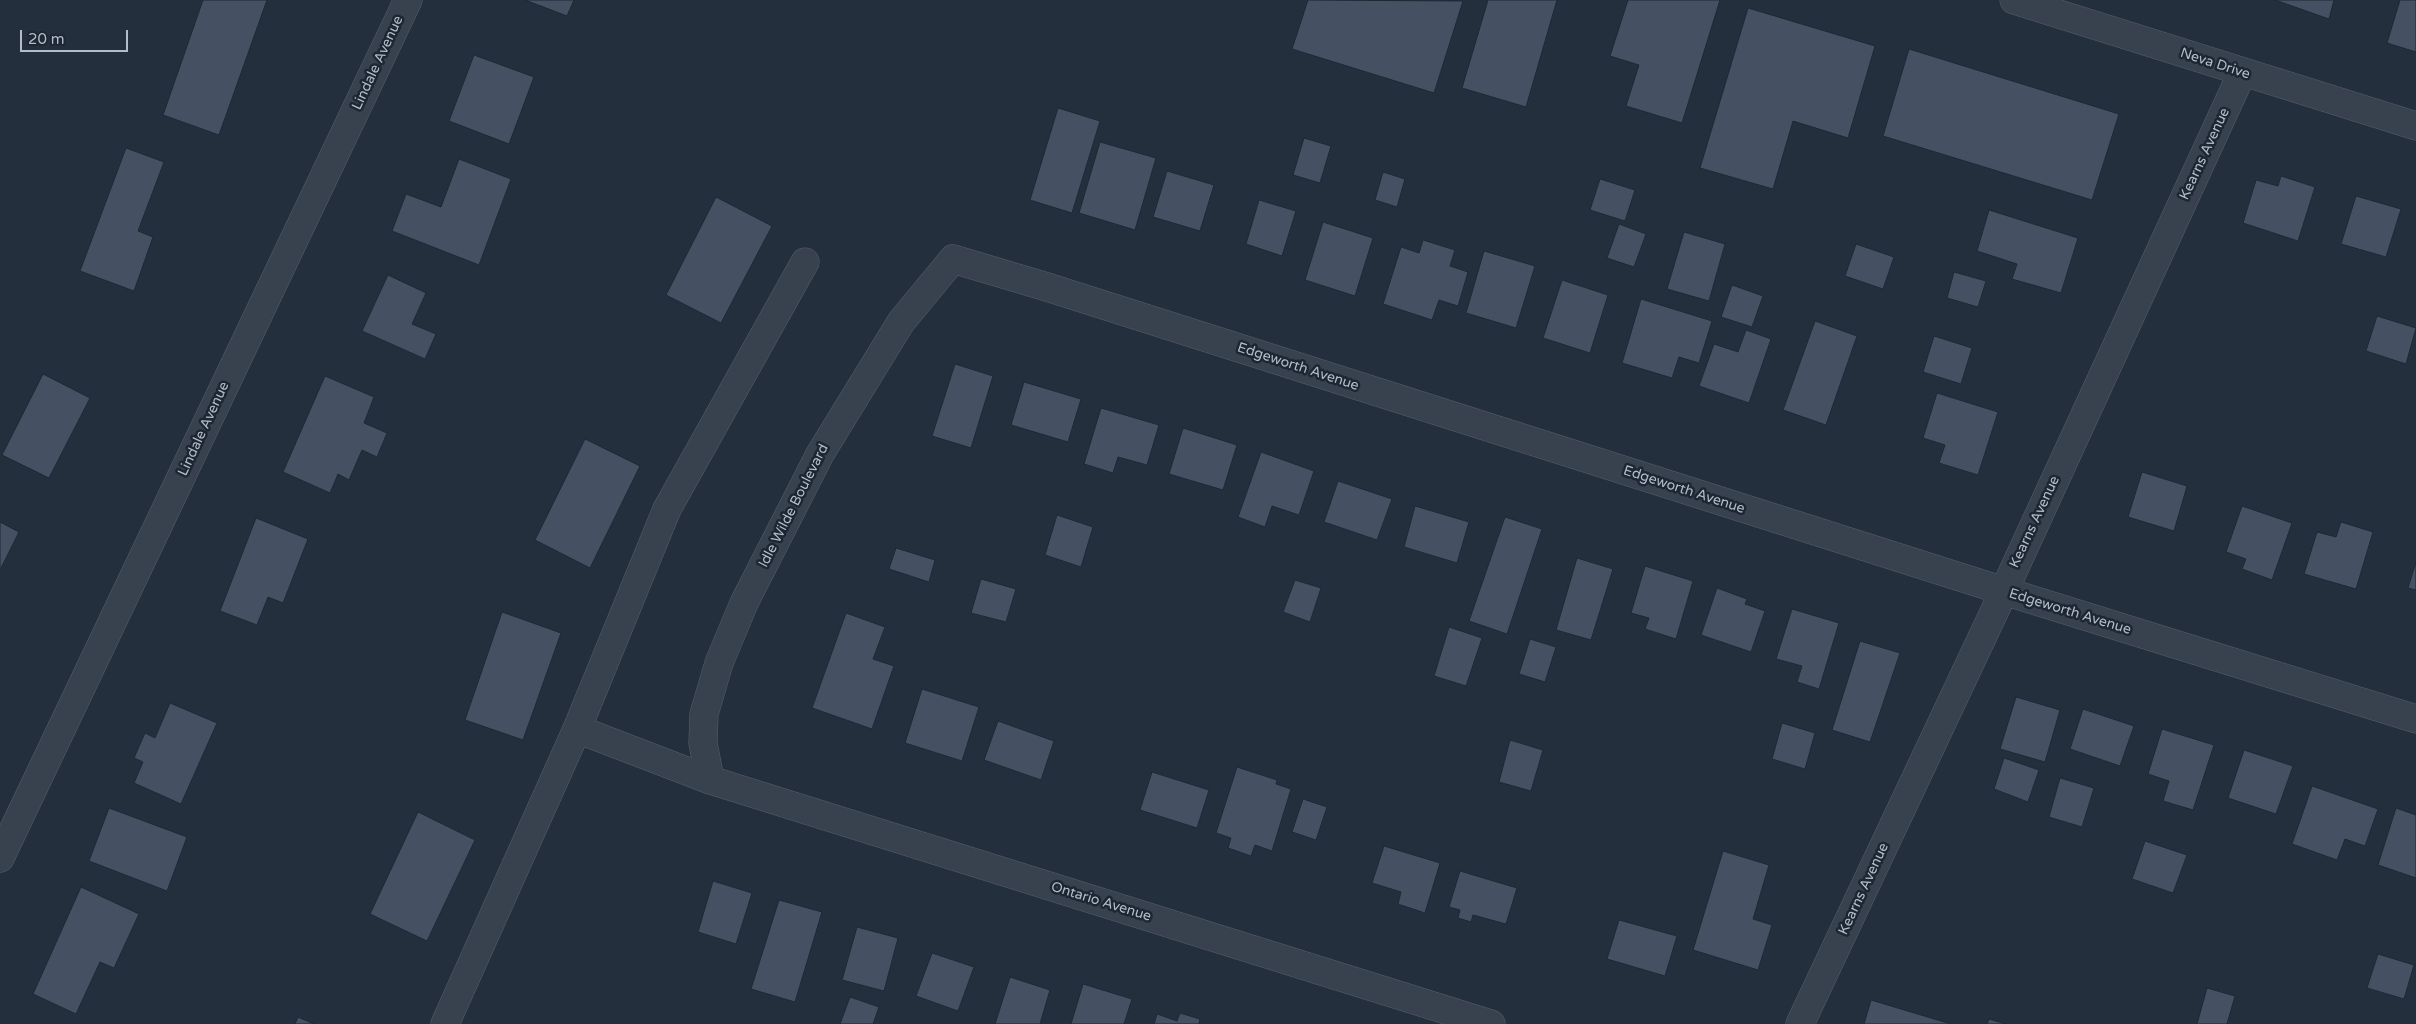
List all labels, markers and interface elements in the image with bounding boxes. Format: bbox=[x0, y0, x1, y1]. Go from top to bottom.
street label: Lindale Avenue bbox=[349, 13, 407, 113]
scale bar bbox=[22, 20, 130, 52]
text: 20 m bbox=[28, 30, 65, 48]
street label: Neva Drive bbox=[2178, 45, 2252, 83]
street label: Kearns Avenue bbox=[2176, 105, 2234, 203]
street label: Edgeworth Avenue bbox=[1235, 339, 1361, 395]
street label: Lindale Avenue bbox=[175, 379, 233, 479]
street label: Idle Wilde Boulevard bbox=[756, 441, 832, 571]
street label: Edgeworth Avenue bbox=[1621, 462, 1747, 518]
street label: Kearns Avenue bbox=[2006, 473, 2064, 571]
street label: Edgeworth Avenue bbox=[2007, 585, 2133, 639]
street label: Kearns Avenue bbox=[1835, 840, 1893, 938]
street label: Ontario Avenue bbox=[1049, 879, 1153, 925]

